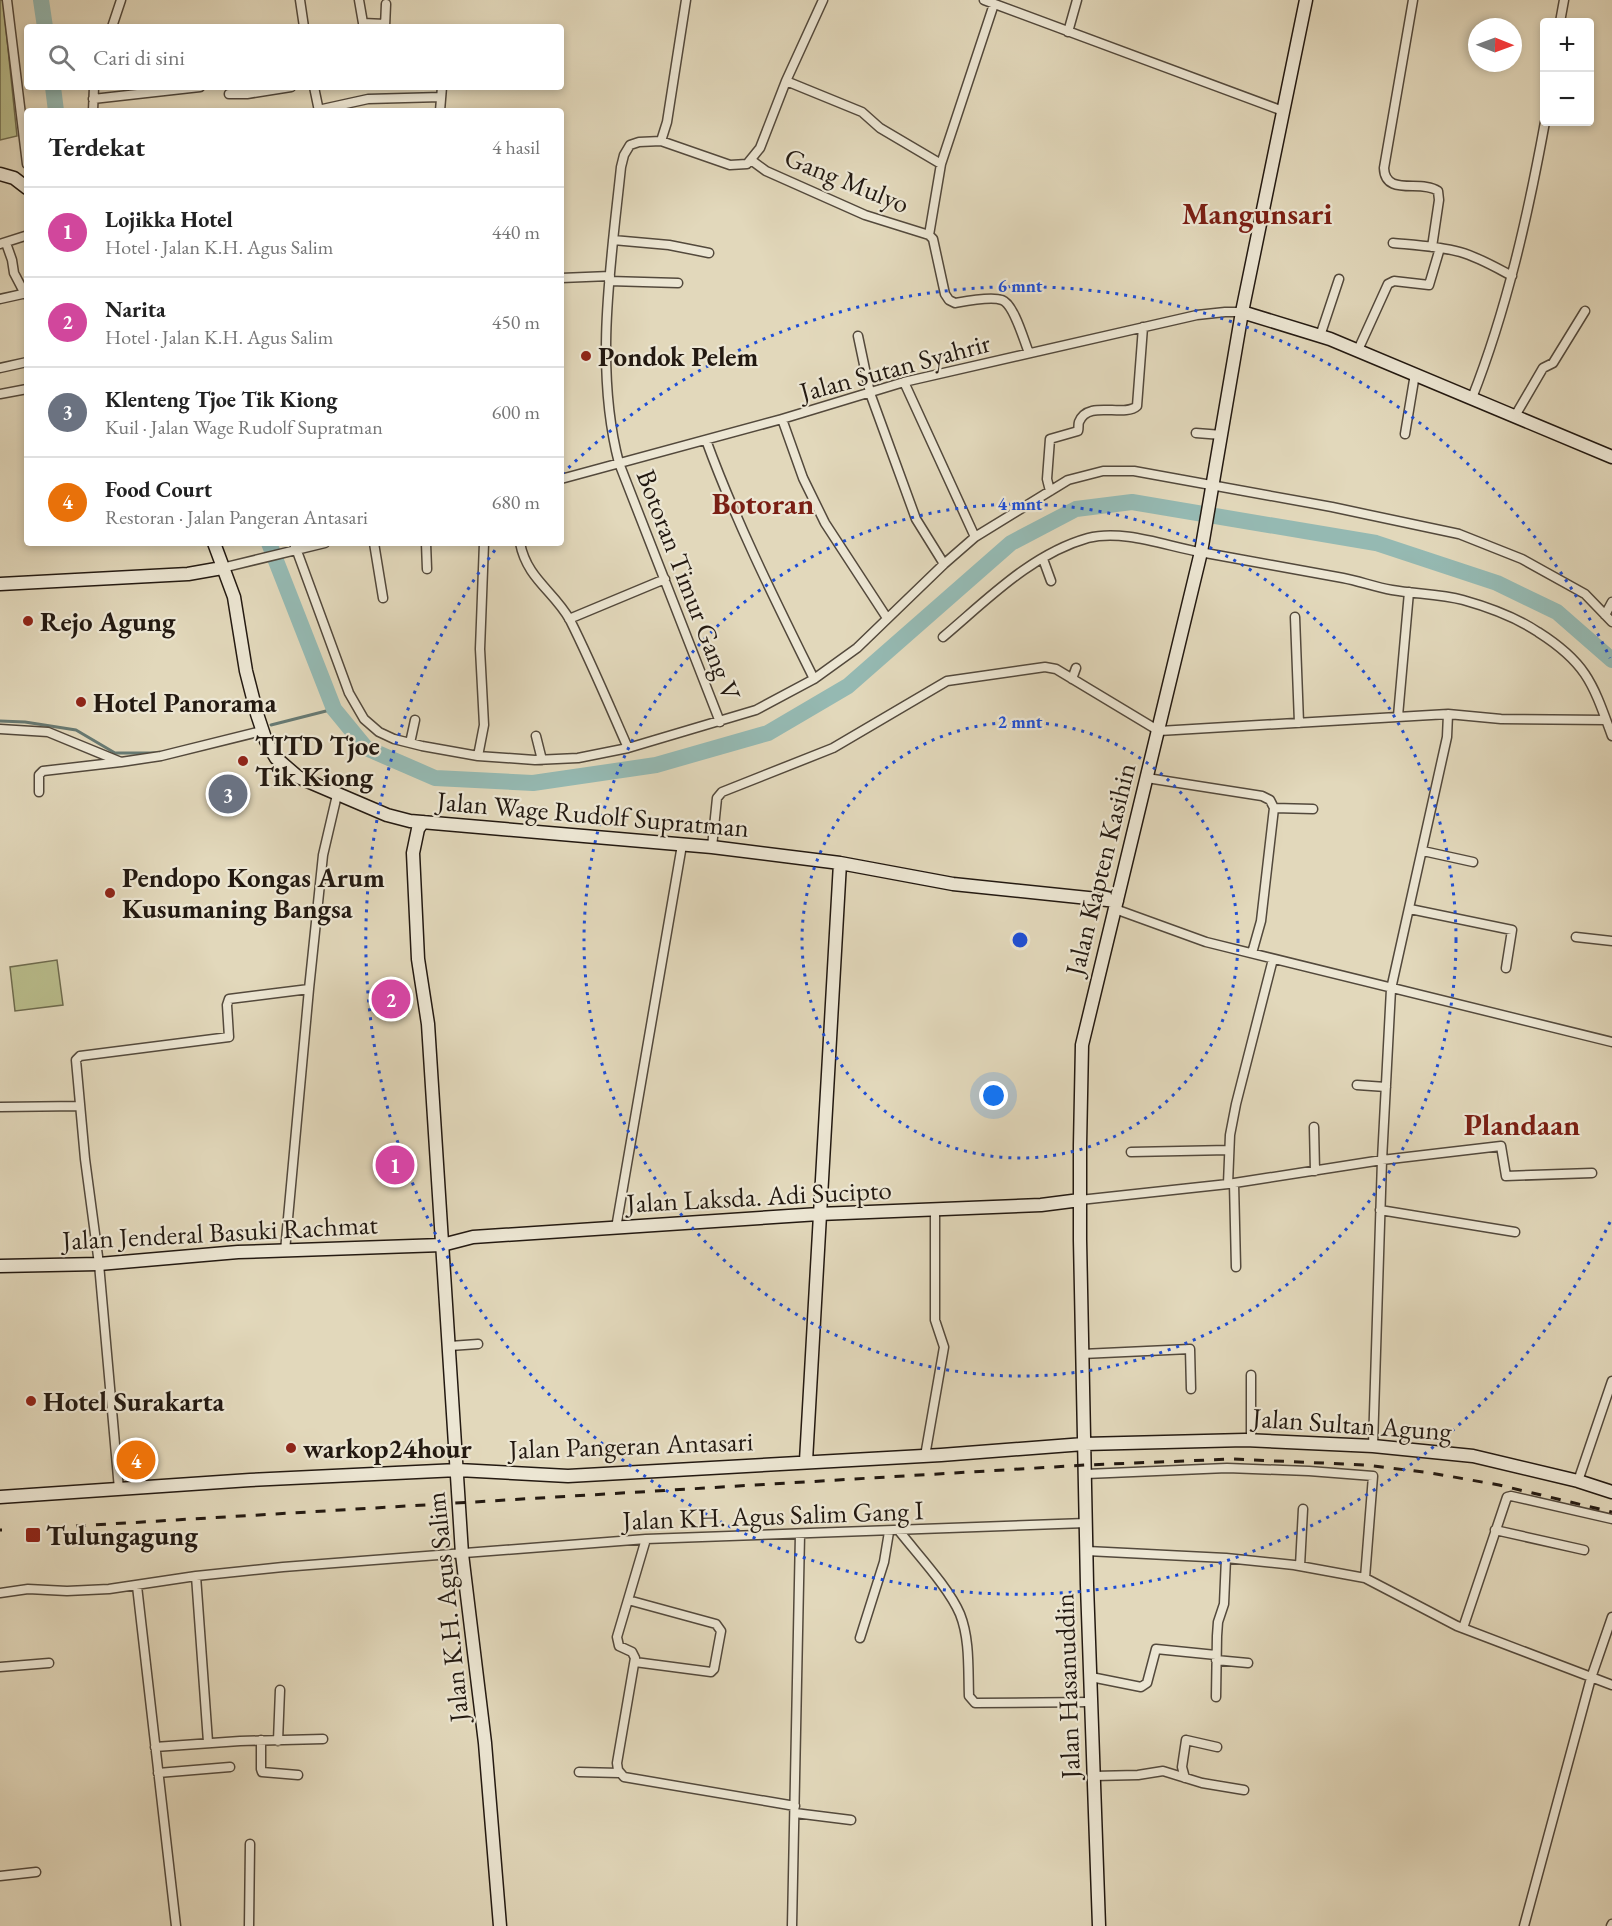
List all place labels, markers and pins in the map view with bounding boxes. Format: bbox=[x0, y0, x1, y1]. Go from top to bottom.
place label: Pondok Pelem bbox=[598, 339, 759, 374]
marker: Pondok Pelem bbox=[579, 349, 593, 363]
place label: Rejo Agung bbox=[40, 604, 176, 639]
marker: Rejo Agung bbox=[21, 614, 35, 628]
place label: Hotel Panorama bbox=[93, 685, 277, 720]
marker: Hotel Panorama bbox=[74, 695, 88, 709]
place label: TITD Tjoe Tik Kiong bbox=[255, 728, 380, 794]
marker: TITD Tjoe Tik Kiong bbox=[236, 754, 250, 768]
pin: 3 bbox=[208, 772, 248, 816]
place label: Pendopo Kongas Arum Kusumaning Bangsa bbox=[122, 860, 385, 926]
marker: Pendopo Kongas Arum Kusumaning Bangsa bbox=[103, 886, 117, 900]
centre of rings bbox=[1010, 930, 1030, 950]
pin: 2 bbox=[372, 976, 410, 1022]
pin: 1 bbox=[376, 1142, 414, 1188]
place label: Hotel Surakarta bbox=[43, 1384, 225, 1419]
marker: Hotel Surakarta bbox=[24, 1394, 38, 1408]
place label: warkop24hour bbox=[303, 1431, 472, 1466]
pin: 4 bbox=[116, 1438, 156, 1482]
marker: warkop24hour bbox=[284, 1441, 298, 1455]
place label: Tulungagung bbox=[46, 1518, 198, 1553]
marker: Tulungagung bbox=[24, 1526, 42, 1544]

